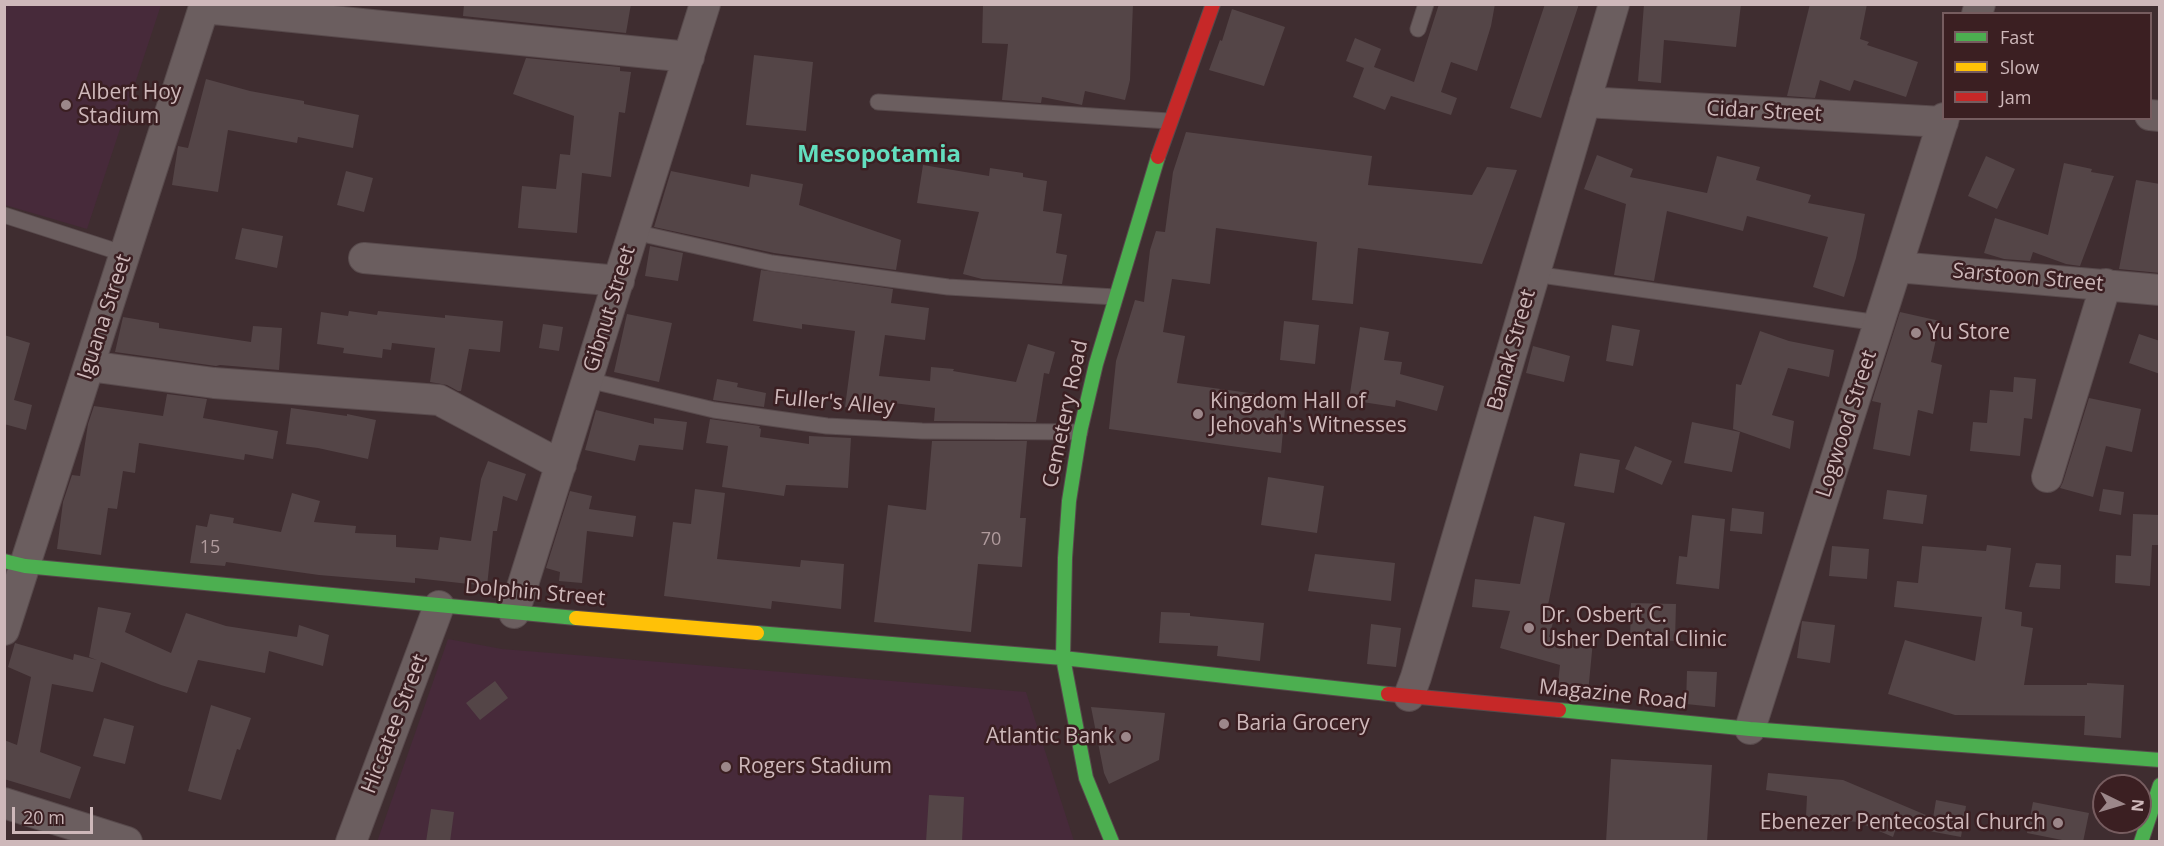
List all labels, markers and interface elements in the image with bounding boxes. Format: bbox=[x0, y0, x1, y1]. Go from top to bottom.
legend bbox=[1942, 12, 2152, 120]
text: Fast bbox=[2000, 25, 2034, 49]
text: Slow bbox=[2000, 55, 2039, 79]
place label: Albert Hoy Stadium bbox=[78, 80, 181, 130]
text: Jam bbox=[2000, 85, 2032, 109]
street label: Cidar Street bbox=[1706, 96, 1822, 128]
marker: Albert Hoy Stadium bbox=[59, 98, 73, 112]
district label: Mesopotamia bbox=[797, 141, 961, 169]
street label: Gibnut Street bbox=[579, 243, 641, 375]
street label: Iguana Street bbox=[73, 251, 137, 383]
street label: Sarstoon Street bbox=[1951, 259, 2105, 297]
street label: Banak Street bbox=[1483, 286, 1541, 414]
place label: Yu Store bbox=[1928, 320, 2010, 346]
marker: Yu Store bbox=[1909, 326, 1923, 340]
street label: Cemetery Road bbox=[1038, 338, 1094, 490]
street label: Logwood Street bbox=[1811, 347, 1883, 501]
street label: Fuller's Alley bbox=[773, 385, 895, 421]
place label: Kingdom Hall of Jehovah's Witnesses bbox=[1210, 389, 1407, 439]
marker: Kingdom Hall of Jehovah's Witnesses bbox=[1191, 407, 1205, 421]
house number: 70 bbox=[981, 529, 1001, 551]
house number: 15 bbox=[200, 537, 220, 559]
street label: Dolphin Street bbox=[464, 574, 606, 612]
place label: Dr. Osbert C. Usher Dental Clinic bbox=[1541, 603, 1727, 653]
marker: Dr. Osbert C. Usher Dental Clinic bbox=[1522, 621, 1536, 635]
street label: Hiccatee Street bbox=[357, 651, 433, 797]
street label: Magazine Road bbox=[1538, 675, 1688, 715]
place label: Baria Grocery bbox=[1236, 711, 1370, 737]
marker: Baria Grocery bbox=[1217, 717, 1231, 731]
place label: Atlantic Bank bbox=[986, 724, 1114, 750]
marker: Atlantic Bank bbox=[1119, 730, 1133, 744]
place label: Rogers Stadium bbox=[738, 754, 892, 780]
marker: Rogers Stadium bbox=[719, 760, 733, 774]
north arrow bbox=[2092, 774, 2152, 834]
scale bar bbox=[15, 795, 96, 833]
text: N bbox=[2126, 798, 2149, 813]
text: 20 m bbox=[23, 805, 65, 829]
place label: Ebenezer Pentecostal Church bbox=[1760, 810, 2046, 836]
marker: Ebenezer Pentecostal Church bbox=[2051, 816, 2065, 830]

